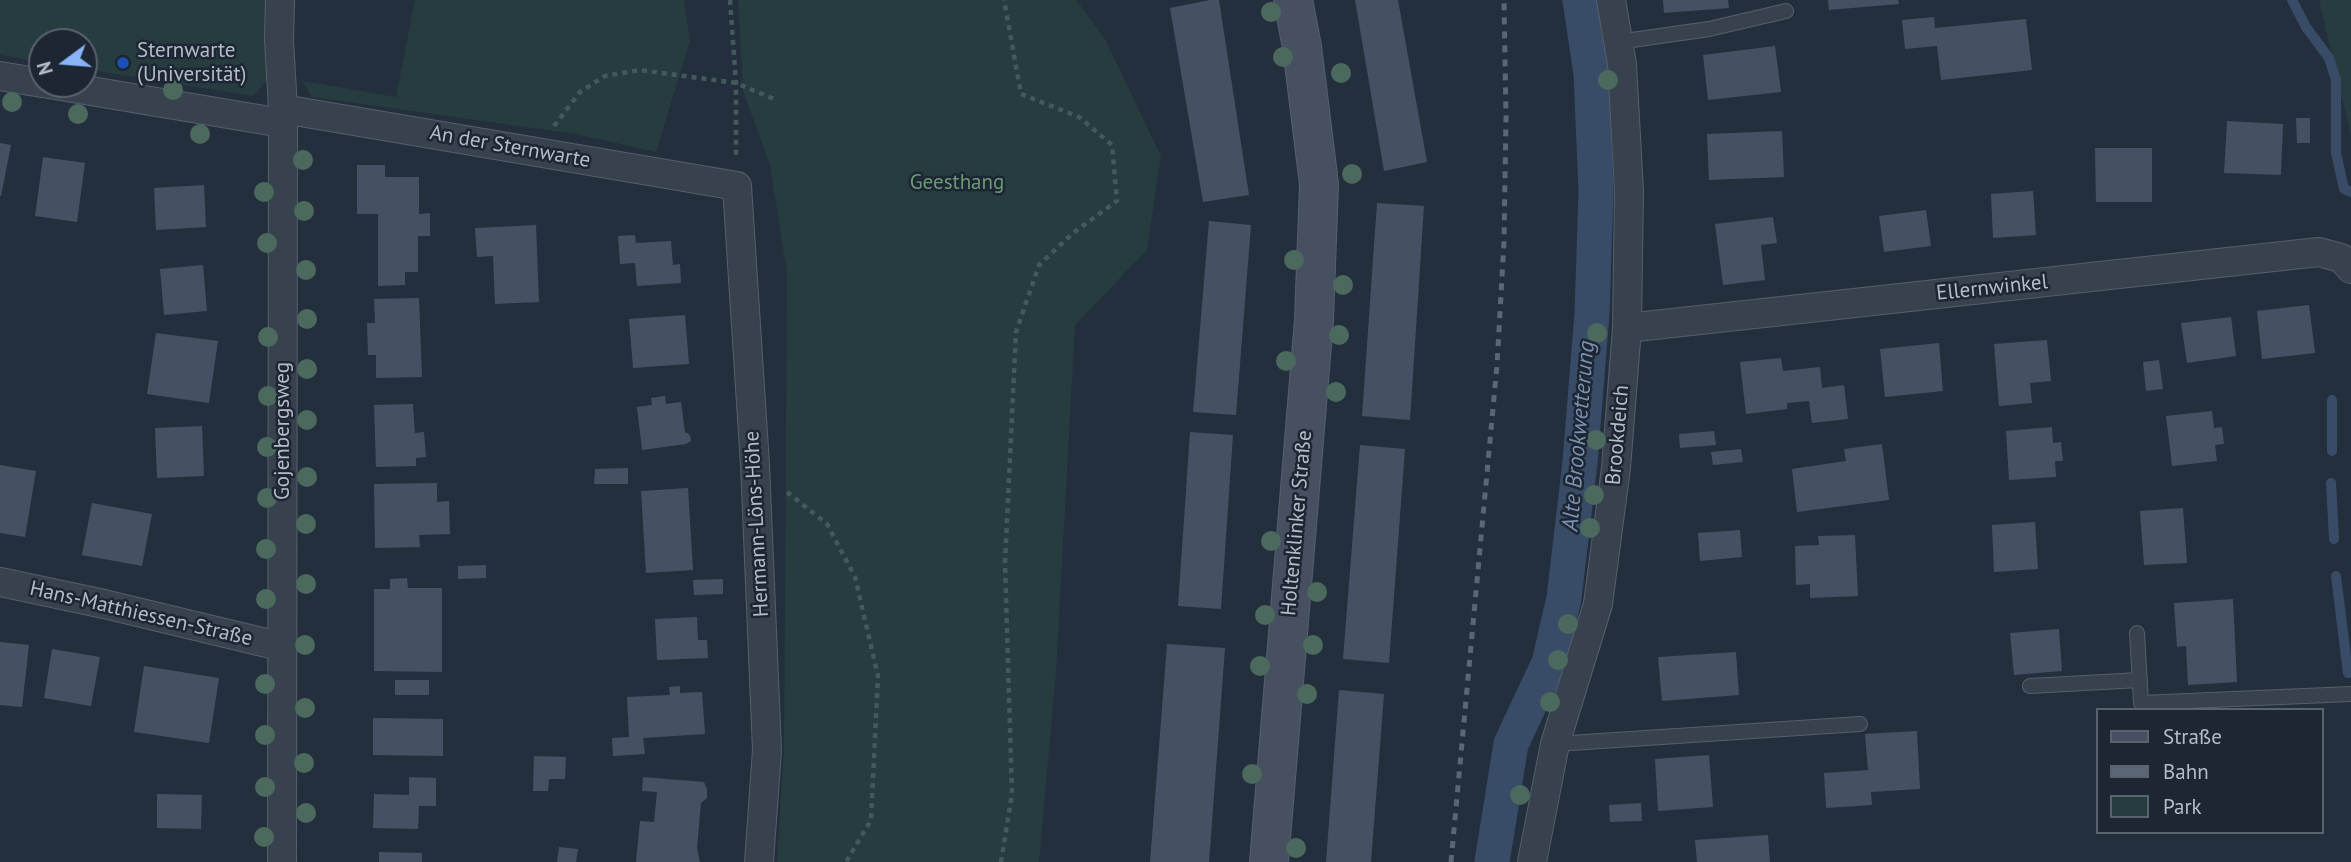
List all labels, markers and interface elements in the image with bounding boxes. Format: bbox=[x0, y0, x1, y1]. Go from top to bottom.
north arrow bbox=[28, 28, 98, 98]
place label: Sternwarte (Universität) bbox=[137, 38, 246, 88]
marker: Sternwarte (Universität) bbox=[115, 55, 131, 71]
text: N bbox=[31, 59, 58, 78]
street label: An der Sternwarte bbox=[428, 120, 592, 174]
park label: Geesthang bbox=[910, 170, 1004, 196]
street label: Ellernwinkel bbox=[1935, 270, 2049, 306]
water label: Alte Brookwetterung bbox=[1557, 340, 1601, 532]
street label: Gojenbergsweg bbox=[270, 362, 296, 500]
street label: Brookdeich bbox=[1601, 384, 1635, 486]
street label: Holtenklinker Straße bbox=[1276, 429, 1318, 617]
street label: Hermann-Löns-Höhe bbox=[740, 430, 774, 618]
street label: Hans-Matthiessen-Straße bbox=[27, 576, 255, 652]
legend bbox=[2096, 708, 2323, 834]
text: Straße bbox=[2163, 723, 2222, 750]
text: Bahn bbox=[2163, 758, 2209, 785]
text: Park bbox=[2163, 793, 2202, 820]

